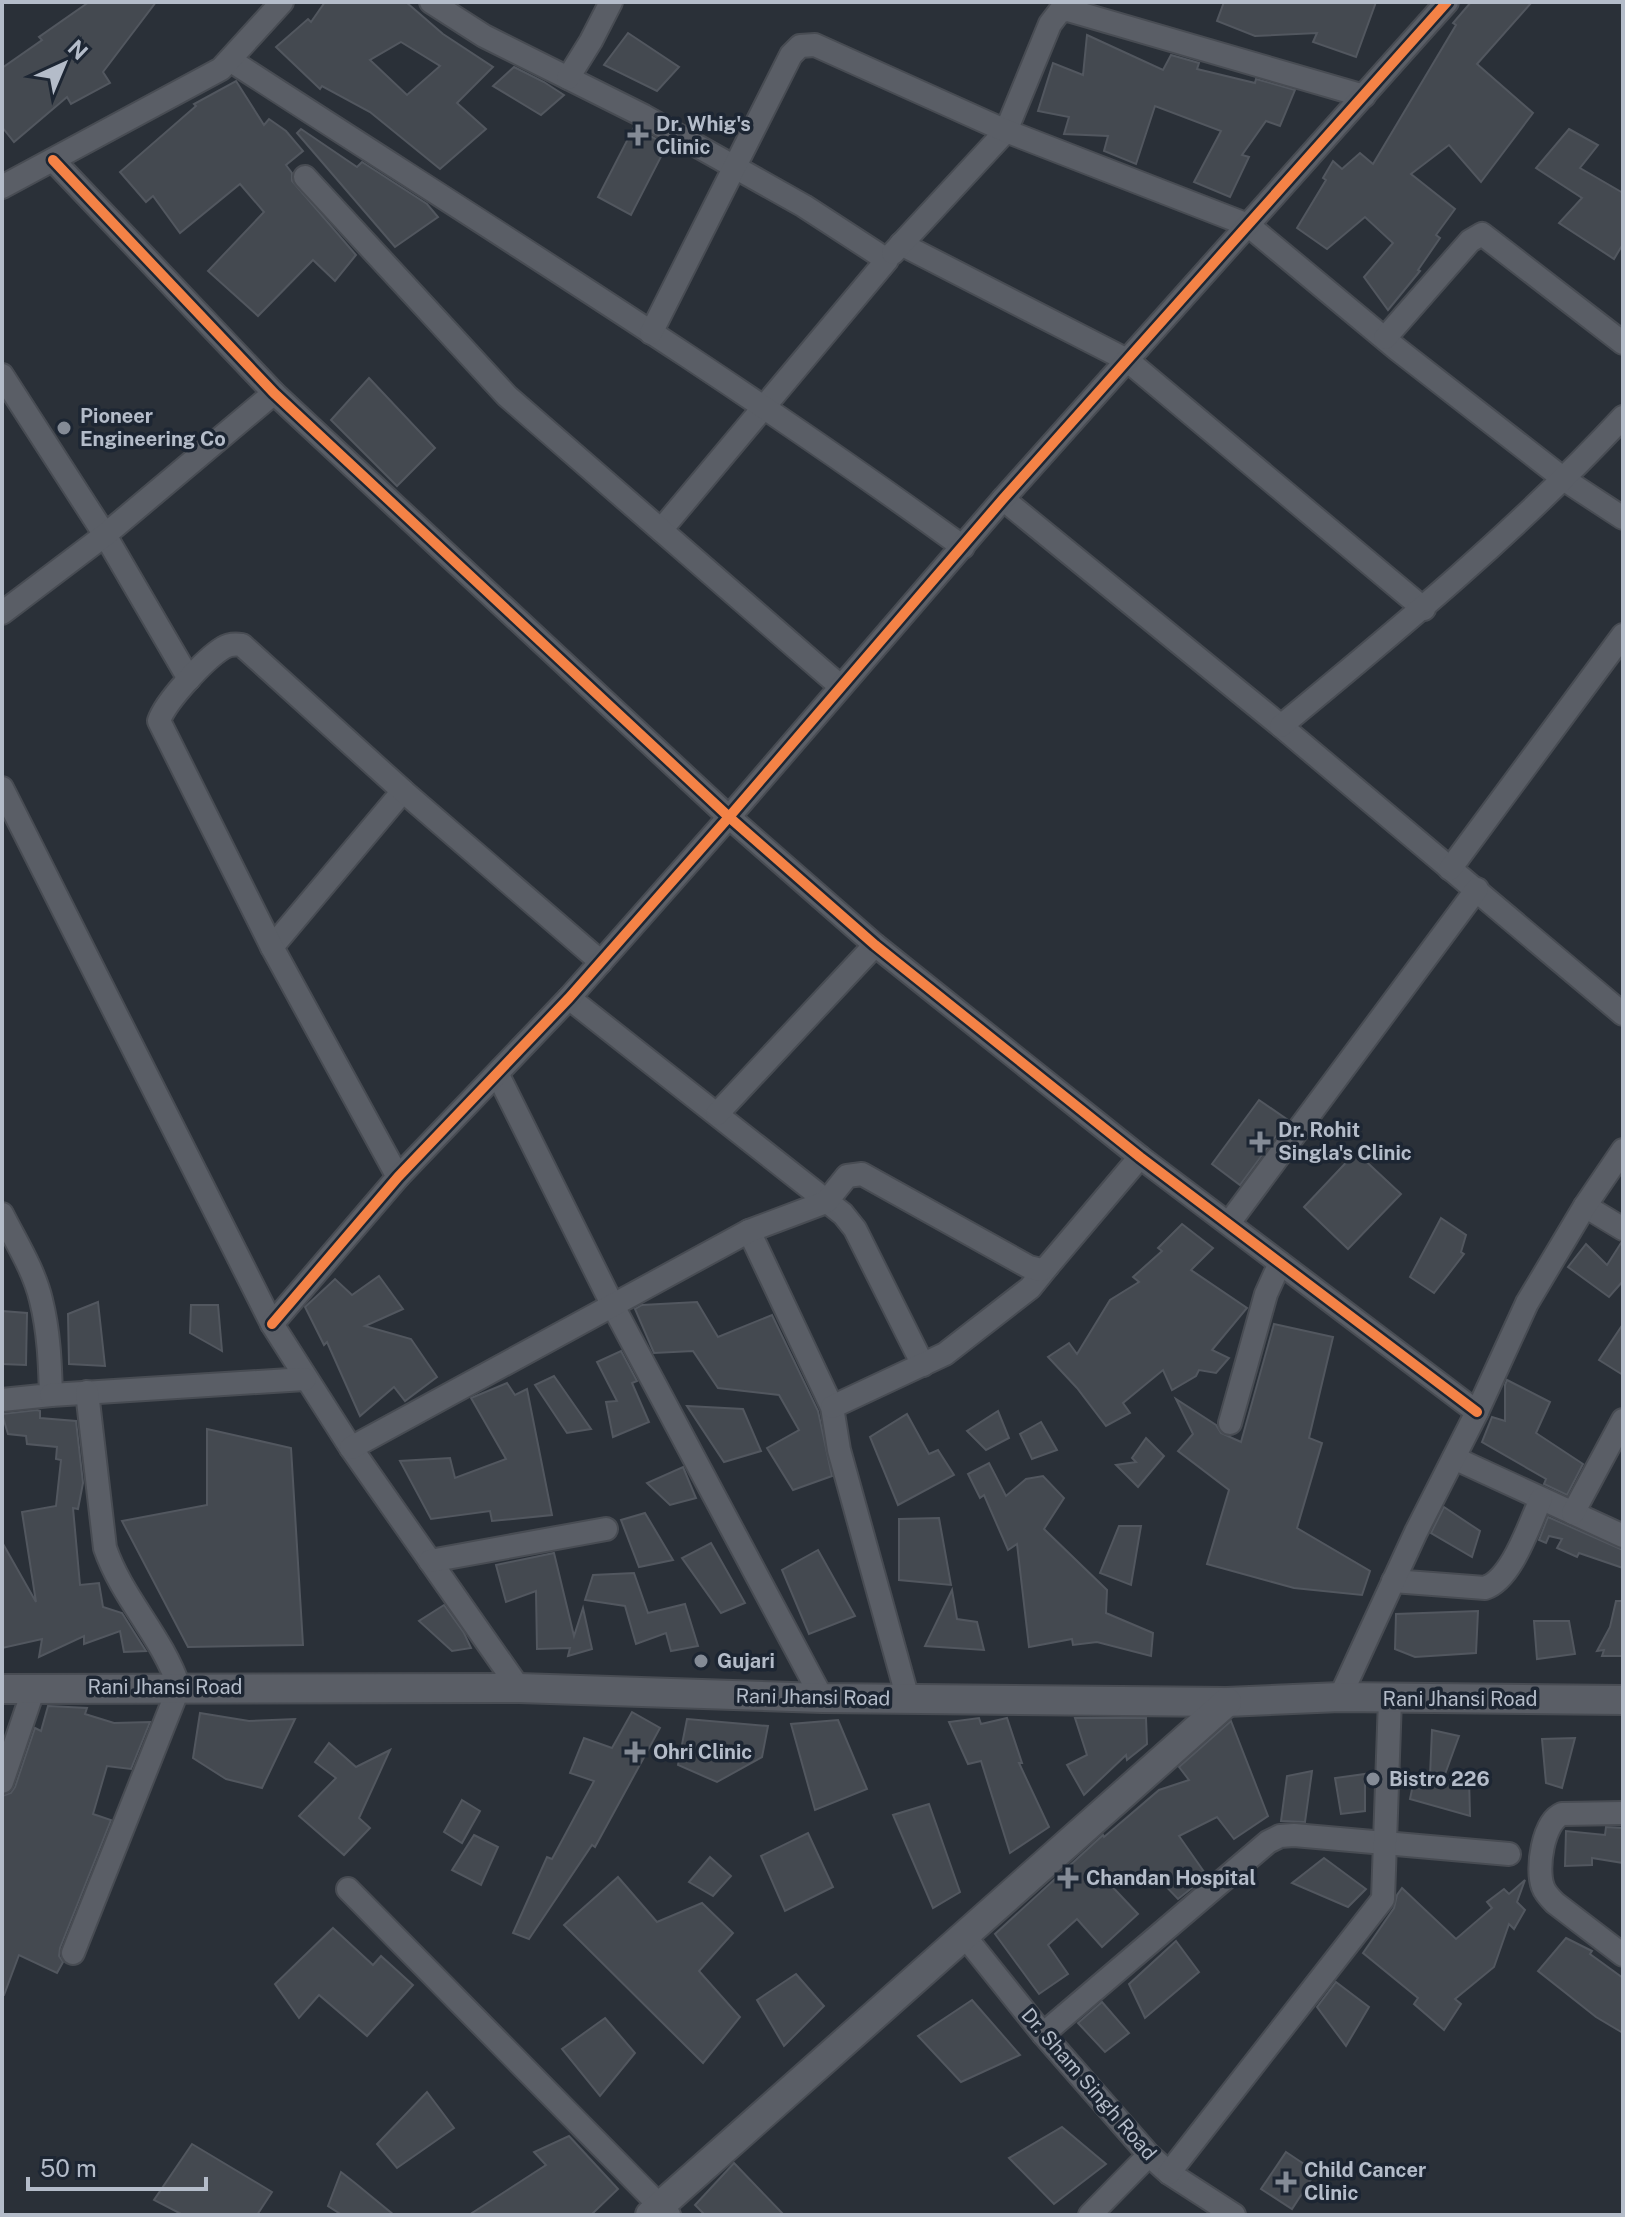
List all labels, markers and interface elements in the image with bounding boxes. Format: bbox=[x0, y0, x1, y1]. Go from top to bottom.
north arrow bbox=[24, 24, 104, 104]
text: N bbox=[63, 34, 93, 65]
place label: Dr. Whig's Clinic bbox=[656, 112, 751, 159]
marker: Dr. Whig's Clinic bbox=[627, 124, 649, 146]
place label: Pioneer Engineering Co bbox=[80, 404, 226, 451]
marker: Pioneer Engineering Co bbox=[55, 419, 73, 437]
place label: Dr. Rohit Singla's Clinic bbox=[1278, 1118, 1412, 1165]
marker: Dr. Rohit Singla's Clinic bbox=[1249, 1131, 1271, 1153]
place label: Gujari bbox=[717, 1649, 775, 1673]
marker: Gujari bbox=[692, 1652, 710, 1670]
street label: Rani Jhansi Road bbox=[88, 1675, 242, 1699]
street label: Rani Jhansi Road bbox=[735, 1684, 891, 1710]
street label: Rani Jhansi Road bbox=[1383, 1687, 1537, 1711]
place label: Ohri Clinic bbox=[653, 1740, 752, 1764]
marker: Ohri Clinic bbox=[624, 1741, 646, 1763]
place label: Bistro 226 bbox=[1389, 1767, 1490, 1791]
marker: Bistro 226 bbox=[1364, 1770, 1382, 1788]
place label: Chandan Hospital bbox=[1086, 1866, 1256, 1890]
marker: Chandan Hospital bbox=[1057, 1867, 1079, 1889]
street label: Dr. Sham Singh Road bbox=[1016, 2003, 1162, 2165]
scale bar bbox=[28, 2141, 206, 2191]
text: 50 m bbox=[40, 2154, 97, 2182]
place label: Child Cancer Clinic bbox=[1304, 2158, 1426, 2205]
marker: Child Cancer Clinic bbox=[1275, 2171, 1297, 2193]

